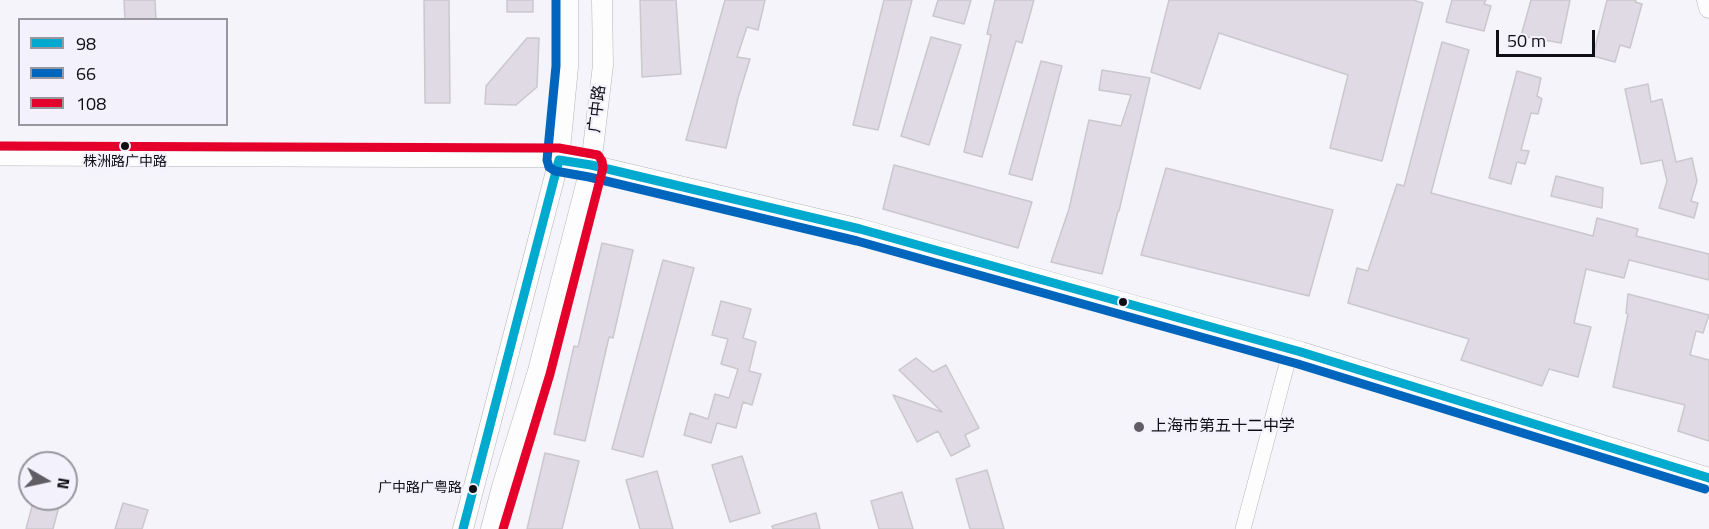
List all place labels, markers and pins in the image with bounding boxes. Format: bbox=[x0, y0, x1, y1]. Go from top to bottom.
marker: 株洲路广中路 bbox=[119, 140, 131, 152]
place label: 株洲路广中路 bbox=[83, 155, 167, 171]
unlabelled marker bbox=[1117, 296, 1129, 308]
place label: 上海市第五十二中学 bbox=[1151, 417, 1295, 437]
marker: 上海市第五十二中学 bbox=[1132, 420, 1146, 434]
place label: 广中路广粤路 bbox=[378, 481, 462, 497]
marker: 广中路广粤路 bbox=[467, 483, 479, 495]

